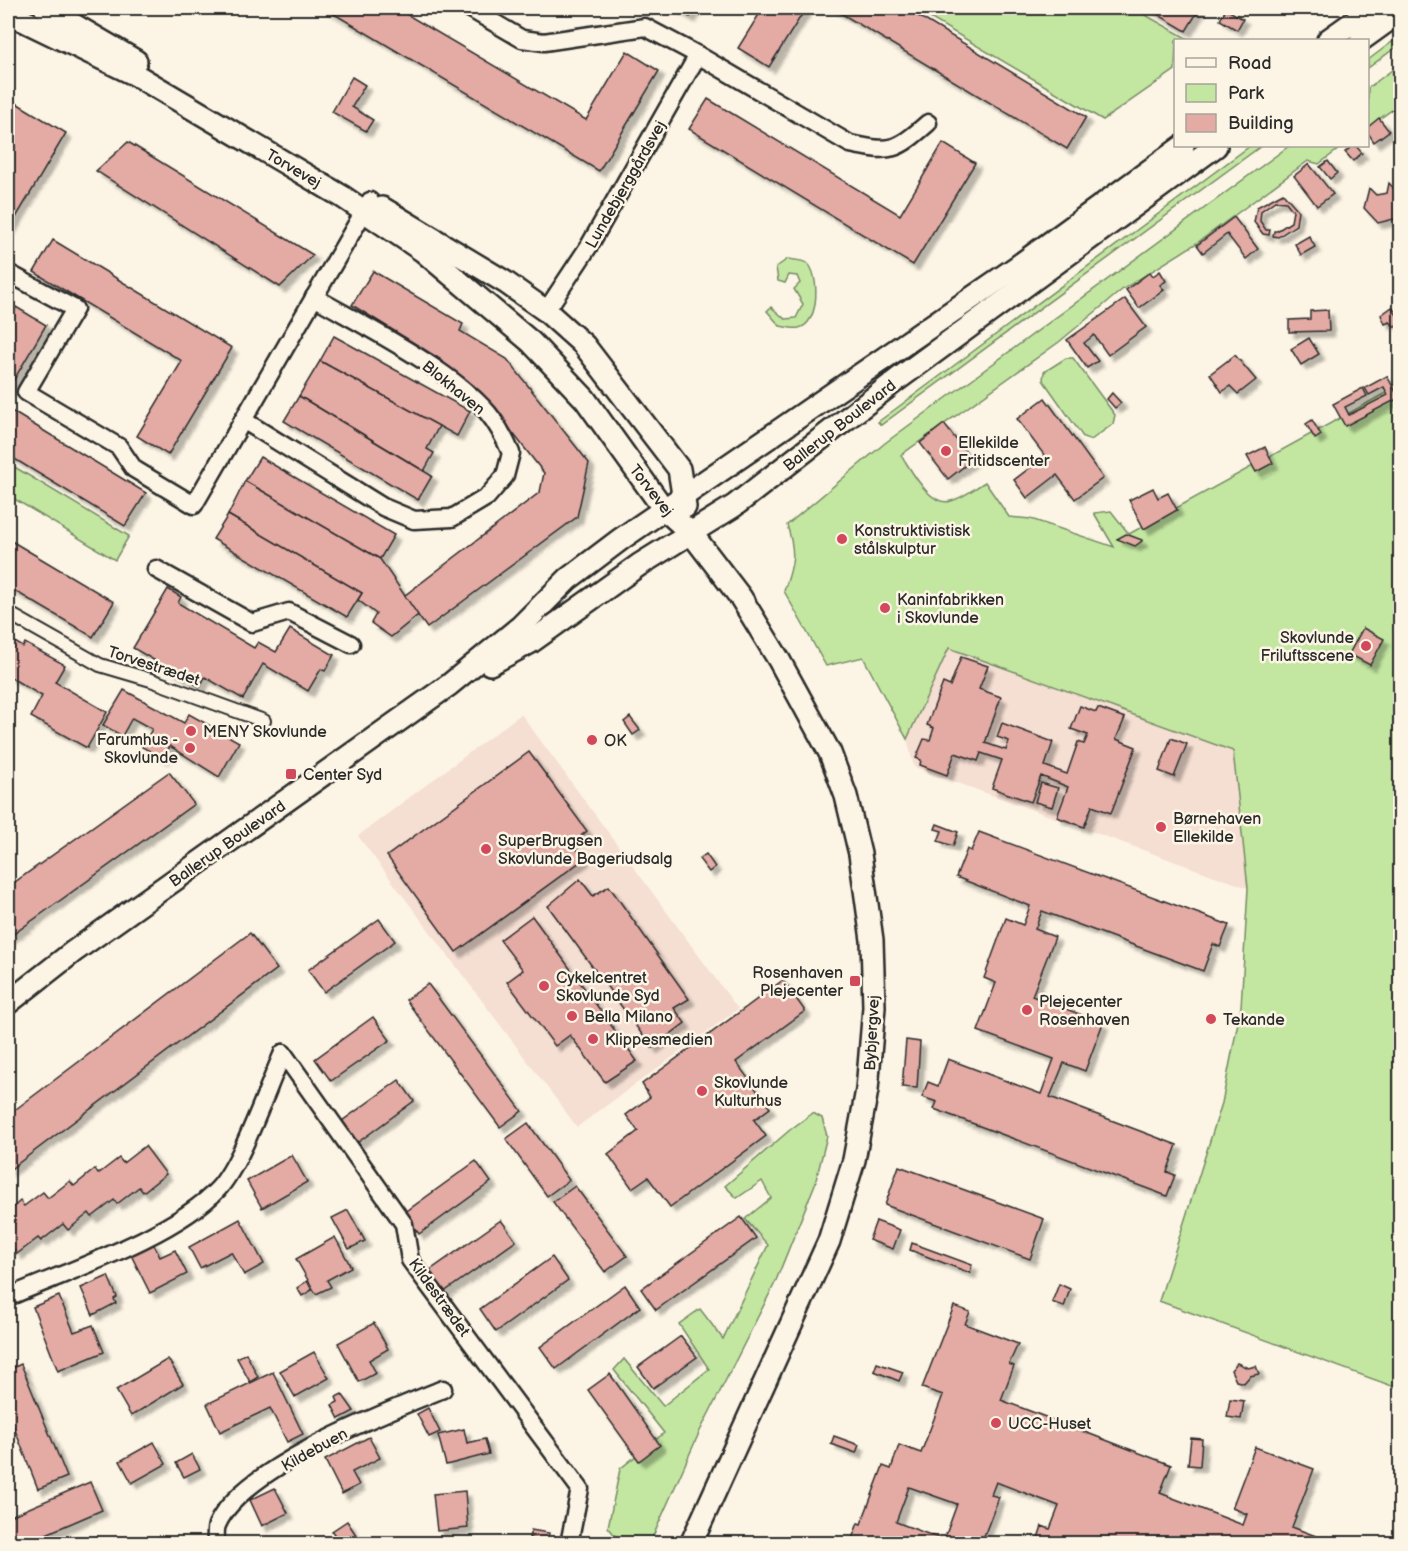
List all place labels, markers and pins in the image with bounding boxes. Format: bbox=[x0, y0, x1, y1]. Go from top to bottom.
place label: Ellekilde Fritidscenter bbox=[958, 434, 1050, 471]
marker: Ellekilde Fritidscenter bbox=[939, 444, 953, 458]
place label: Konstruktivistisk stålskulptur bbox=[854, 522, 970, 559]
marker: Konstruktivistisk stålskulptur bbox=[835, 532, 849, 546]
place label: Kaninfabrikken i Skovlunde bbox=[897, 591, 1004, 628]
marker: Kaninfabrikken i Skovlunde bbox=[878, 601, 892, 615]
place label: Skovlunde Friluftsscene bbox=[1260, 629, 1355, 666]
marker: Skovlunde Friluftsscene bbox=[1359, 639, 1373, 653]
place label: MENY Skovlunde bbox=[203, 723, 327, 742]
marker: MENY Skovlunde bbox=[184, 724, 198, 738]
place label: Farumhus - Skovlunde bbox=[97, 731, 178, 768]
place label: OK bbox=[604, 732, 627, 751]
marker: OK bbox=[585, 733, 599, 747]
marker: Farumhus - Skovlunde bbox=[183, 741, 197, 755]
place label: Center Syd bbox=[303, 766, 382, 785]
marker: Center Syd bbox=[284, 767, 298, 781]
place label: Børnehaven Ellekilde bbox=[1173, 810, 1261, 847]
marker: Børnehaven Ellekilde bbox=[1154, 820, 1168, 834]
place label: SuperBrugsen Skovlunde Bageriudsalg bbox=[498, 832, 672, 869]
marker: SuperBrugsen Skovlunde Bageriudsalg bbox=[479, 842, 493, 856]
place label: Rosenhaven Plejecenter bbox=[752, 964, 843, 1001]
place label: Cykelcentret Skovlunde Syd bbox=[556, 969, 660, 1006]
marker: Rosenhaven Plejecenter bbox=[848, 974, 862, 988]
marker: Cykelcentret Skovlunde Syd bbox=[537, 979, 551, 993]
place label: Plejecenter Rosenhaven bbox=[1039, 993, 1130, 1030]
marker: Plejecenter Rosenhaven bbox=[1020, 1003, 1034, 1017]
place label: Bella Milano bbox=[584, 1008, 673, 1027]
marker: Bella Milano bbox=[565, 1009, 579, 1023]
place label: Tekande bbox=[1223, 1011, 1285, 1030]
marker: Tekande bbox=[1204, 1012, 1218, 1026]
place label: Klippesmedien bbox=[605, 1031, 713, 1050]
marker: Klippesmedien bbox=[586, 1032, 600, 1046]
place label: Skovlunde Kulturhus bbox=[714, 1074, 789, 1111]
marker: Skovlunde Kulturhus bbox=[695, 1084, 709, 1098]
place label: UCC-Huset bbox=[1008, 1415, 1091, 1434]
marker: UCC-Huset bbox=[989, 1416, 1003, 1430]

